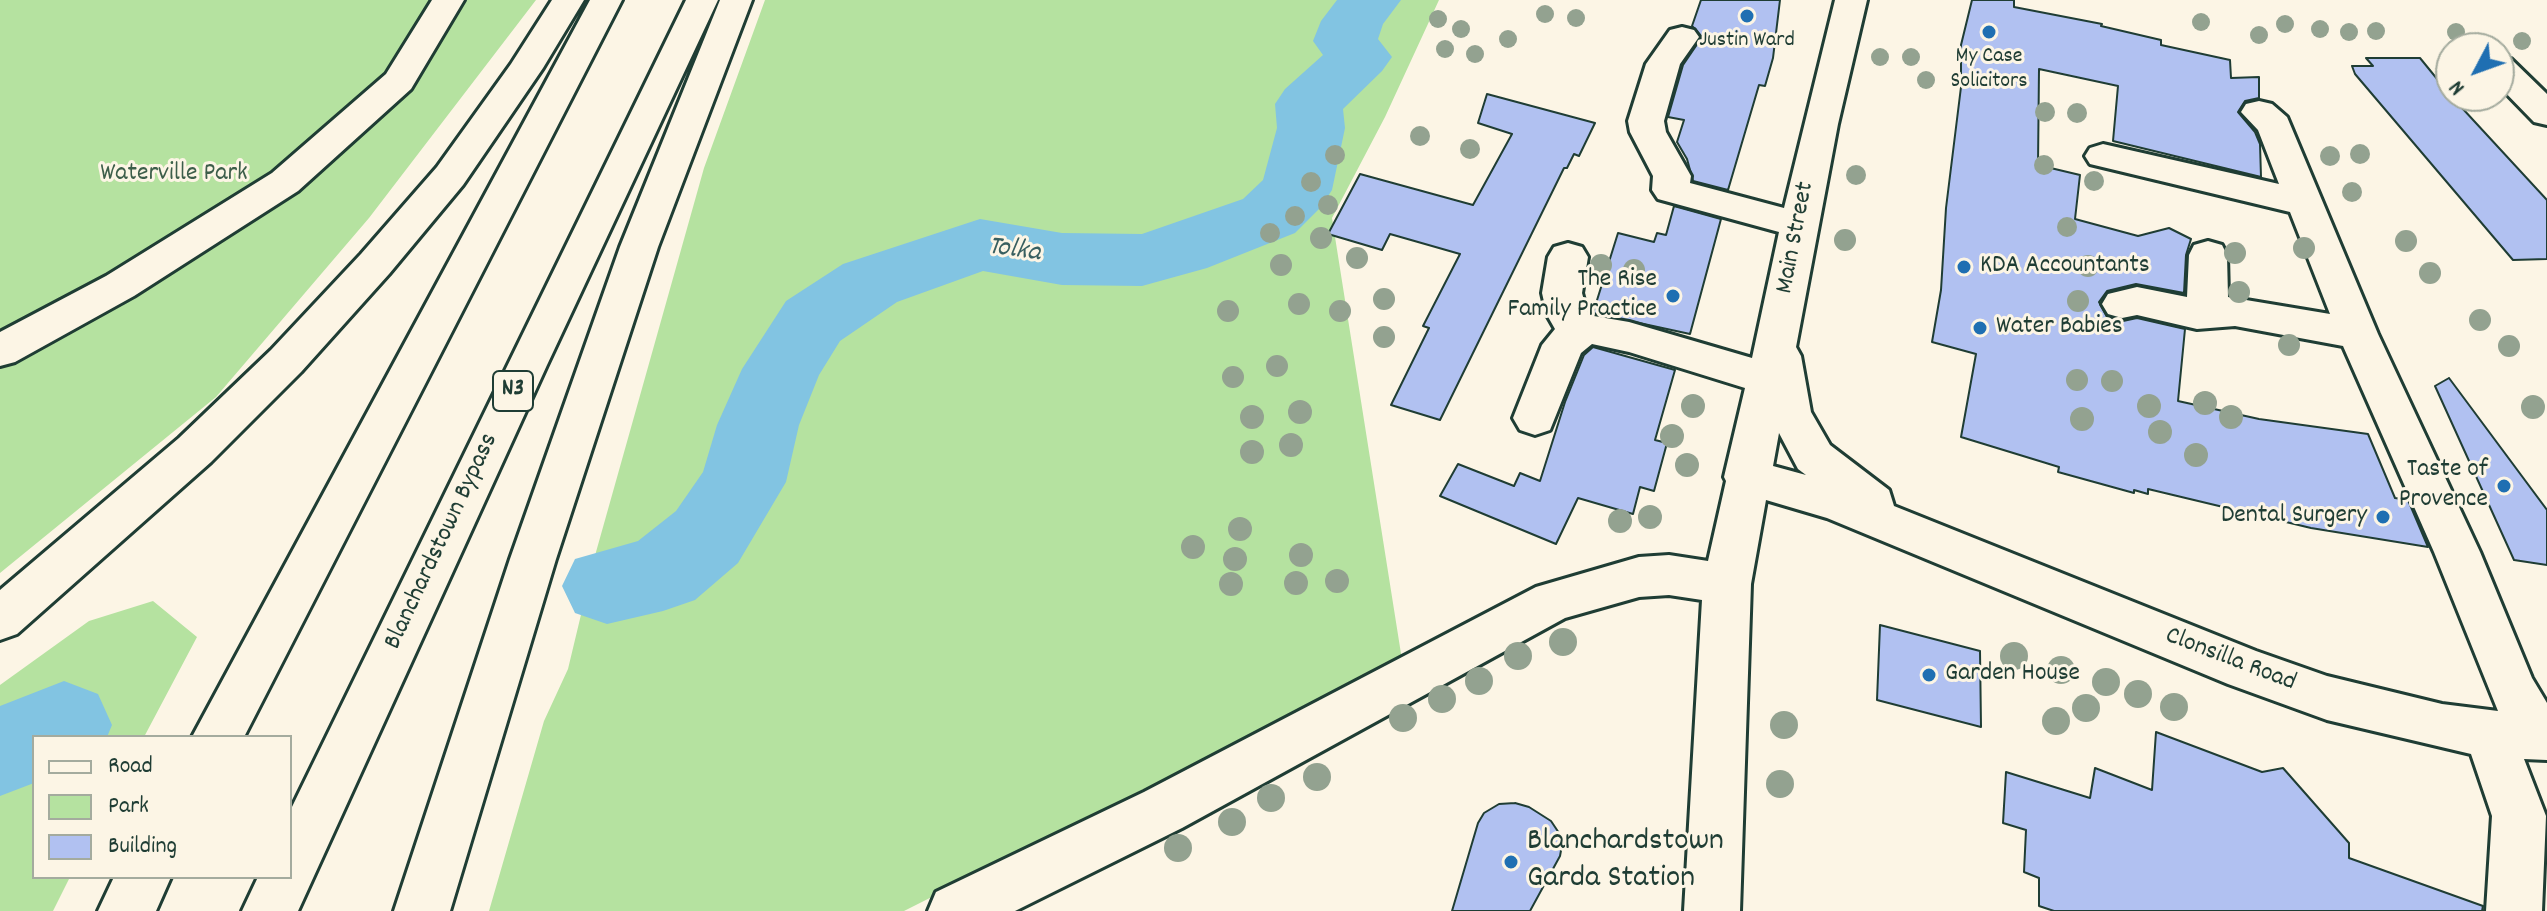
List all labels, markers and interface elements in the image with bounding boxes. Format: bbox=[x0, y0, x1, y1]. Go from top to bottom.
marker: Justin Ward bbox=[1738, 7, 1756, 25]
marker: My Case Solicitors bbox=[1980, 23, 1998, 41]
place label: Justin Ward bbox=[1699, 29, 1795, 55]
north arrow bbox=[2435, 32, 2515, 112]
place label: My Case Solicitors bbox=[1951, 45, 2027, 96]
text: N bbox=[2443, 72, 2473, 101]
park label: Waterville Park bbox=[100, 159, 248, 191]
street label: Main Street bbox=[1771, 179, 1823, 297]
water label: Tolka bbox=[986, 232, 1042, 272]
place label: KDA Accountants bbox=[1980, 251, 2150, 283]
marker: KDA Accountants bbox=[1955, 258, 1973, 276]
place label: The Rise Family Practice bbox=[1508, 265, 1657, 326]
marker: The Rise Family Practice bbox=[1664, 287, 1682, 305]
place label: Water Babies bbox=[1996, 312, 2123, 344]
marker: Water Babies bbox=[1971, 319, 1989, 337]
road number: N3 bbox=[493, 371, 533, 411]
street label: Blanchardstown Bypass bbox=[379, 429, 507, 655]
place label: Taste of Provence bbox=[2399, 455, 2488, 516]
marker: Taste of Provence bbox=[2495, 477, 2513, 495]
place label: Dental Surgery bbox=[2221, 501, 2367, 533]
marker: Dental Surgery bbox=[2374, 508, 2392, 526]
street label: Clonsilla Road bbox=[2160, 622, 2300, 700]
place label: Garden House bbox=[1945, 659, 2080, 691]
marker: Garden House bbox=[1920, 666, 1938, 684]
legend bbox=[32, 735, 292, 879]
text: Road bbox=[108, 750, 153, 784]
text: Park bbox=[108, 790, 149, 824]
place label: Blanchardstown Garda Station bbox=[1527, 825, 1724, 900]
text: Building bbox=[108, 830, 177, 864]
marker: Blanchardstown Garda Station bbox=[1502, 853, 1520, 871]

